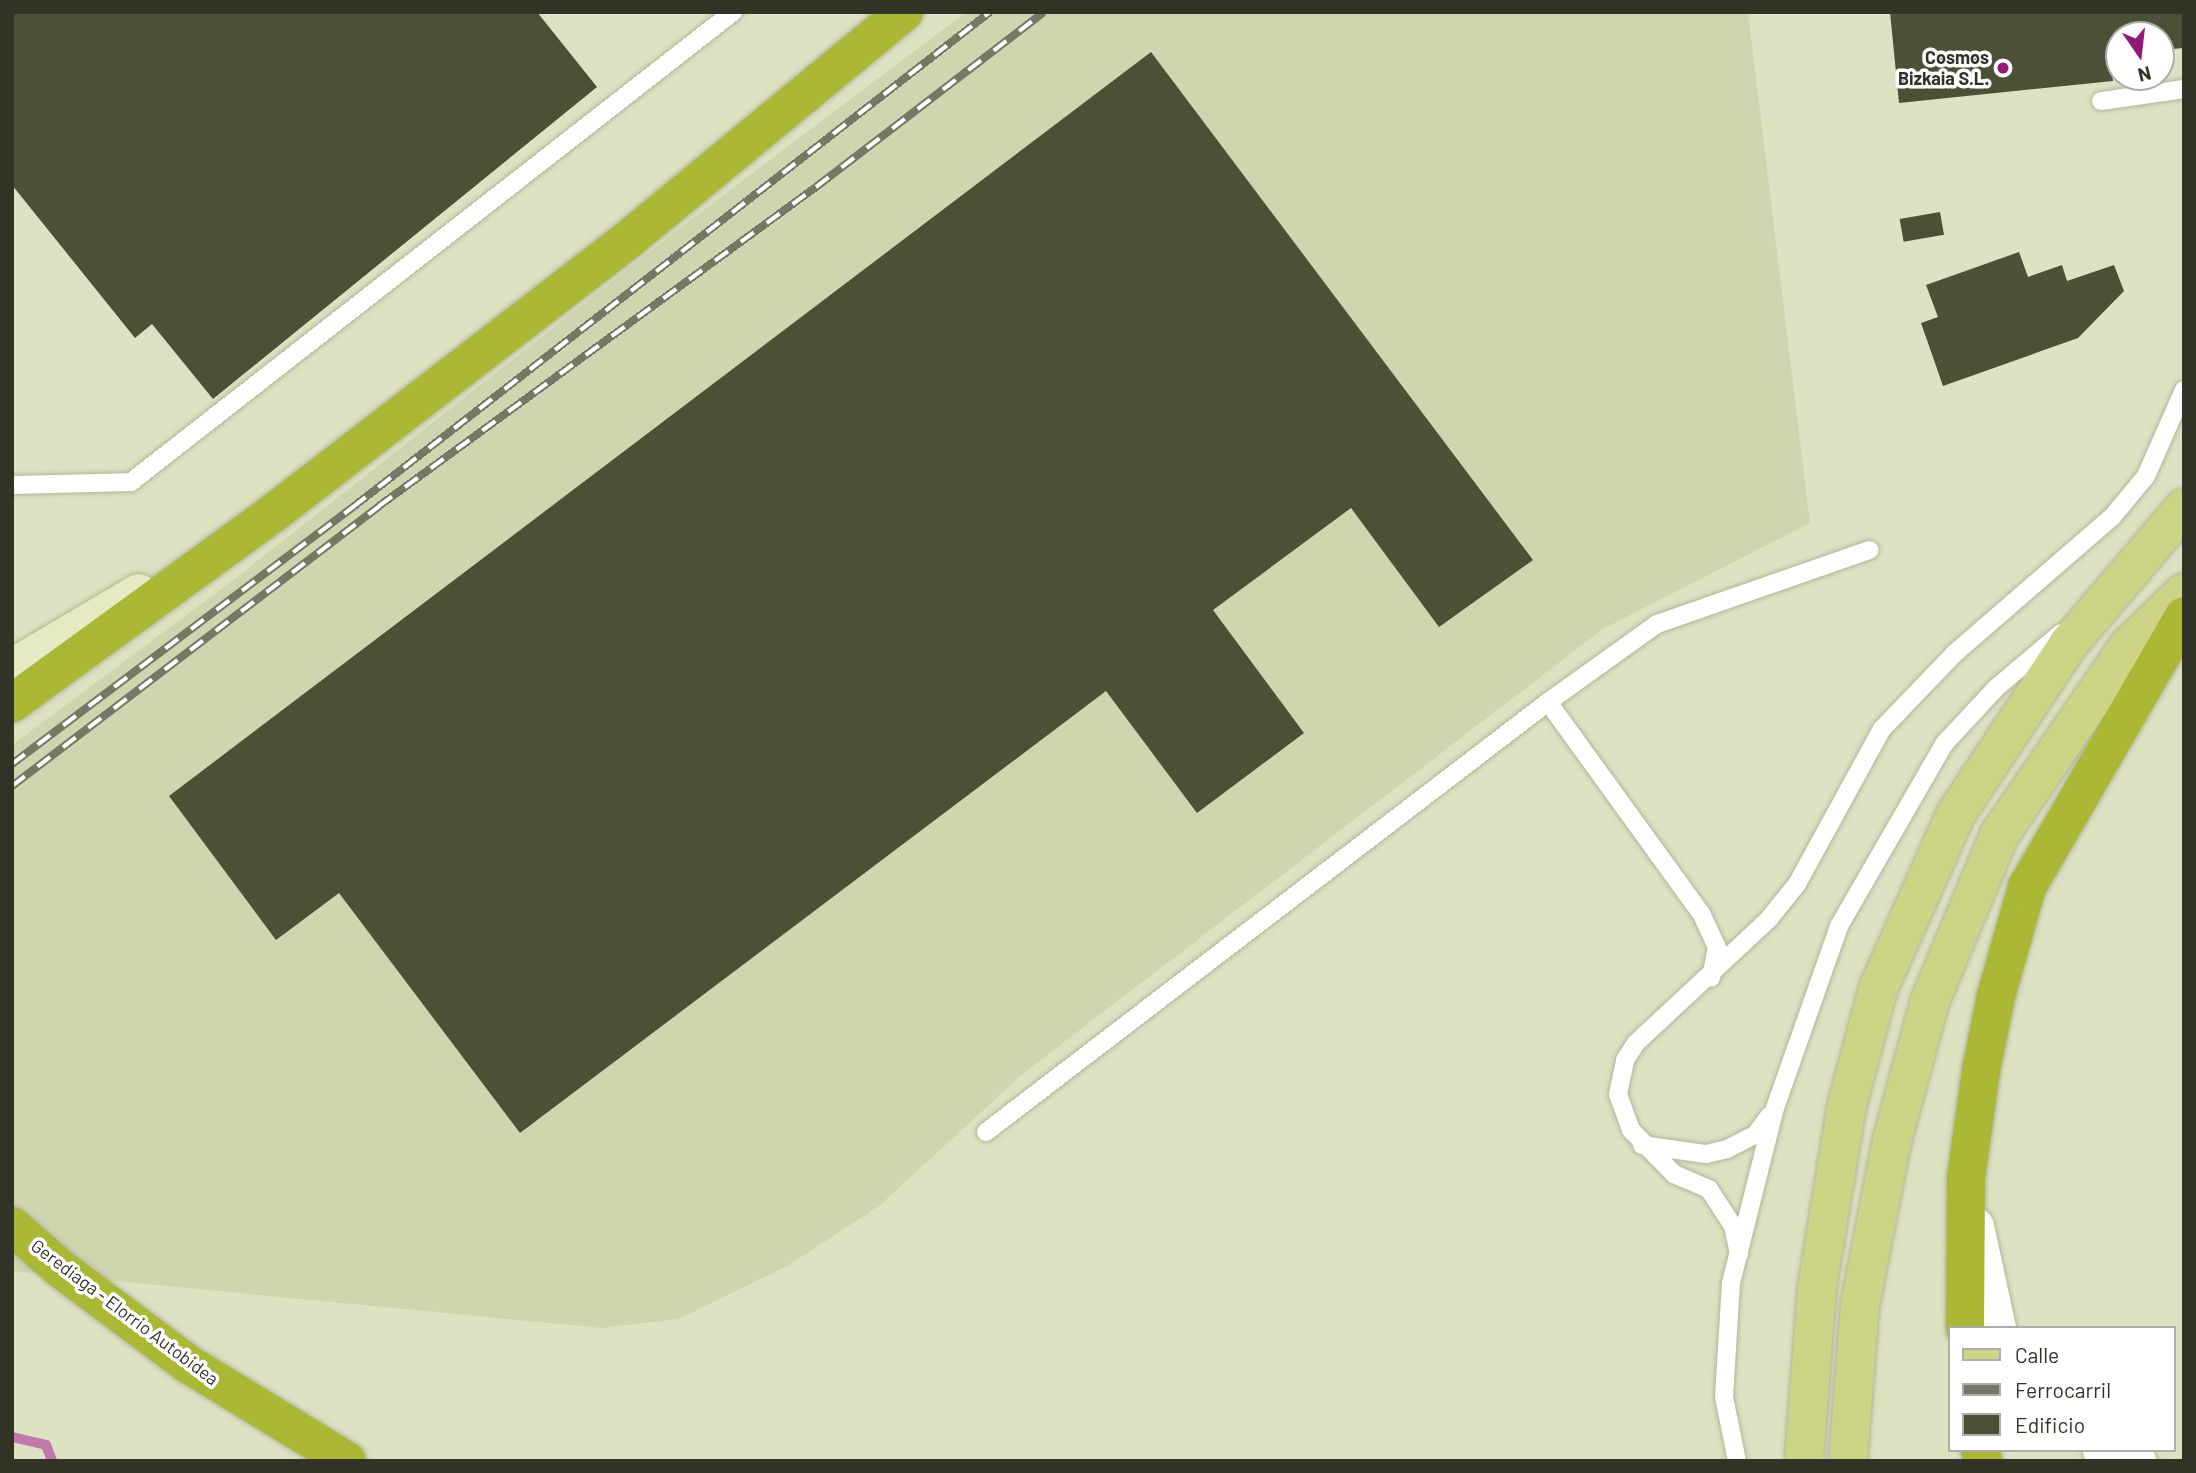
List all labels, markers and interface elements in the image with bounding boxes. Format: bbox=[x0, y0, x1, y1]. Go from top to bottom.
north arrow bbox=[2105, 21, 2175, 91]
place label: Cosmos Bizkaia S.L. bbox=[1898, 47, 1989, 90]
marker: Cosmos Bizkaia S.L. bbox=[1995, 60, 2011, 76]
text: N bbox=[2136, 62, 2154, 88]
street label: Gerediaga - Elorrio Autobidea bbox=[27, 1234, 223, 1390]
legend bbox=[1948, 1326, 2175, 1452]
text: Calle bbox=[2015, 1342, 2059, 1367]
text: Ferrocarril bbox=[2015, 1377, 2111, 1402]
text: Edificio bbox=[2015, 1412, 2085, 1437]

